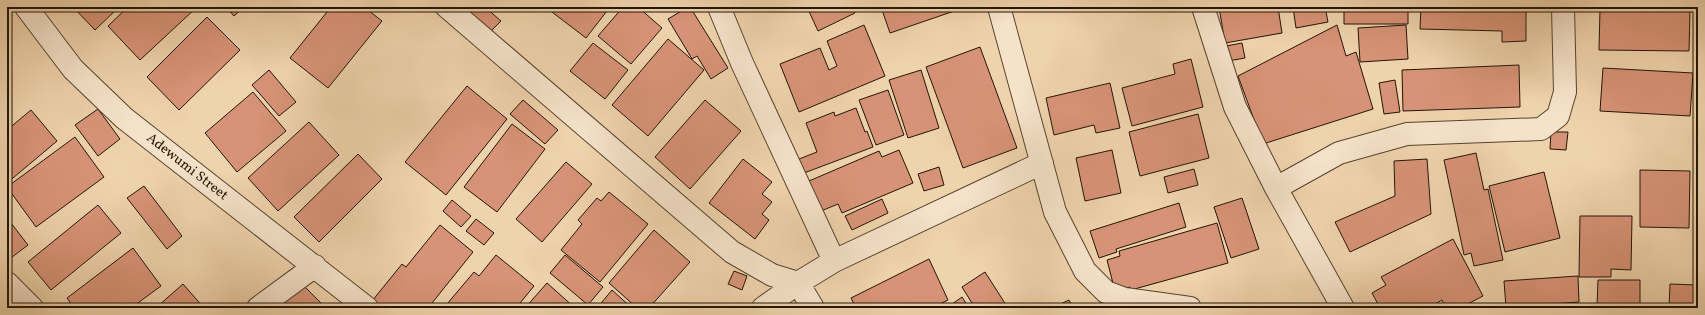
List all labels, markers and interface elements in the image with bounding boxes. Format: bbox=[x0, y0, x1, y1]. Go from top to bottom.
street label: Adewumi Street bbox=[142, 129, 232, 205]

